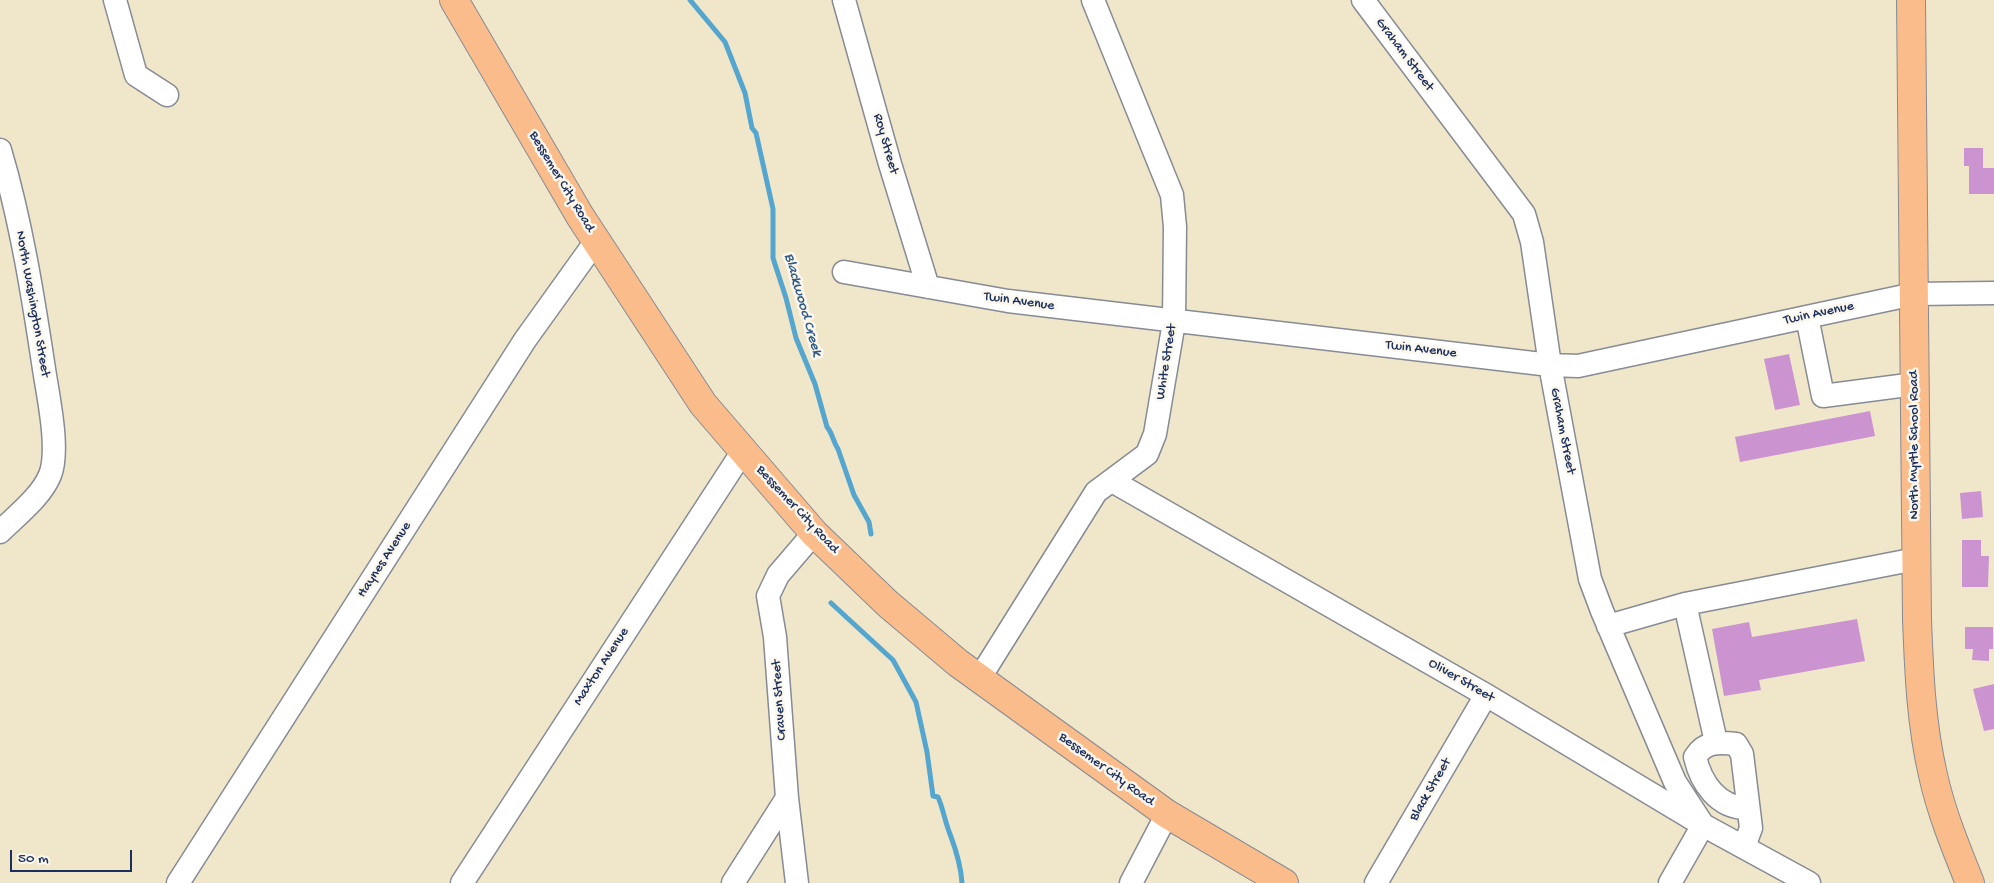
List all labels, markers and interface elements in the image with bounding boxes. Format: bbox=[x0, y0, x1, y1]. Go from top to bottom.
street label: Graham Street bbox=[1371, 15, 1437, 95]
street label: Roy Street bbox=[868, 112, 902, 176]
street label: Bessemer City Road bbox=[524, 129, 598, 235]
street label: North Washington Street bbox=[11, 230, 53, 378]
water label: Blackwood Creek bbox=[779, 251, 825, 359]
street label: Twin Avenue bbox=[983, 289, 1055, 315]
street label: Twin Avenue bbox=[1782, 298, 1856, 330]
street label: White Street bbox=[1153, 323, 1181, 401]
street label: Twin Avenue bbox=[1385, 337, 1457, 363]
street label: North Myrtle School Road bbox=[1907, 370, 1923, 520]
street label: Graham Street bbox=[1545, 386, 1579, 476]
street label: Bessemer City Road bbox=[752, 462, 842, 558]
street label: Haynes Avenue bbox=[354, 519, 416, 601]
street label: Maxton Avenue bbox=[570, 625, 634, 709]
street label: Oliver Street bbox=[1425, 655, 1497, 707]
street label: Craven Street bbox=[769, 659, 791, 741]
street label: Bessemer City Road bbox=[1055, 730, 1157, 810]
street label: Black Street bbox=[1406, 756, 1456, 824]
scale bar bbox=[12, 840, 135, 872]
text: 50 m bbox=[18, 850, 49, 868]

